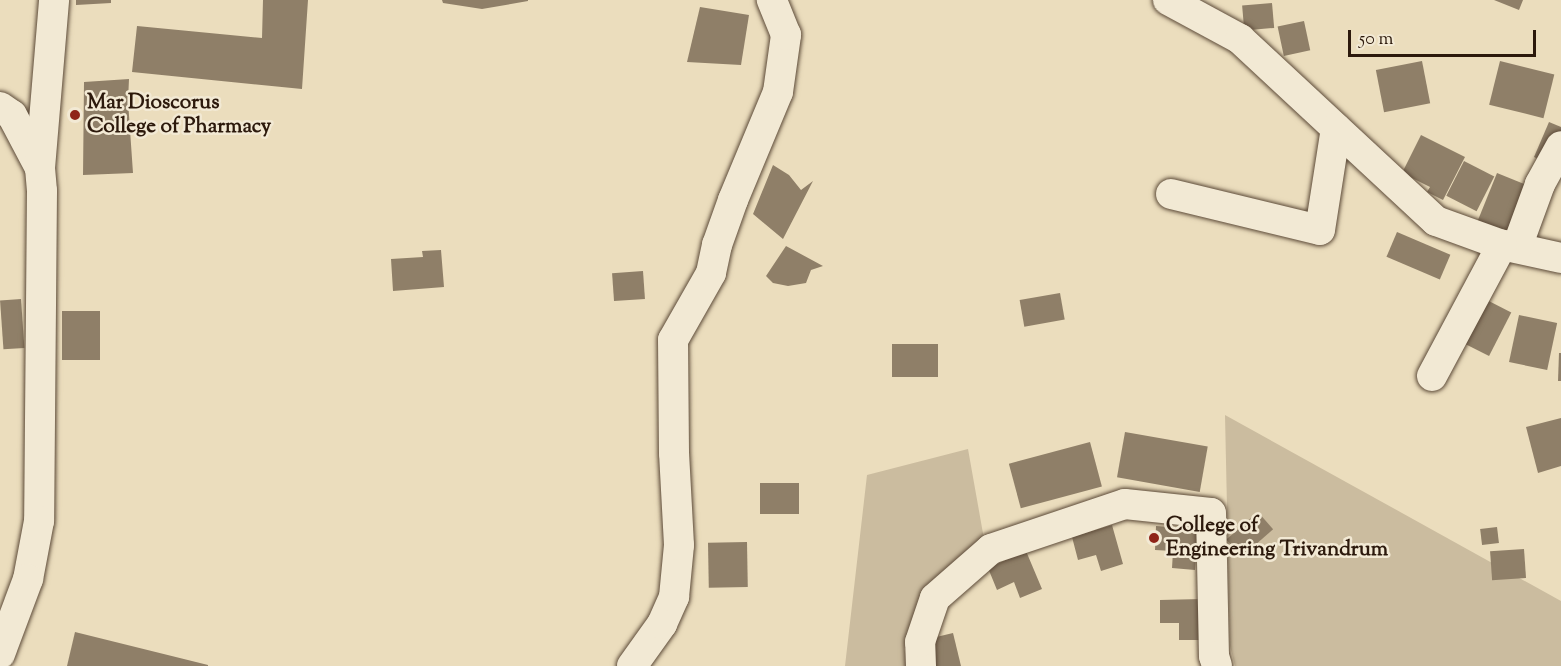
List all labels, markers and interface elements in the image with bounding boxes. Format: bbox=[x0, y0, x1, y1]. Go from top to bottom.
scale bar bbox=[1351, 18, 1538, 56]
text: 50 m bbox=[1359, 27, 1393, 53]
place label: Mar Dioscorus College of Pharmacy bbox=[87, 90, 271, 140]
marker: Mar Dioscorus College of Pharmacy bbox=[68, 108, 82, 122]
place label: College of Engineering Trivandrum bbox=[1166, 513, 1388, 563]
marker: College of Engineering Trivandrum bbox=[1147, 531, 1161, 545]

